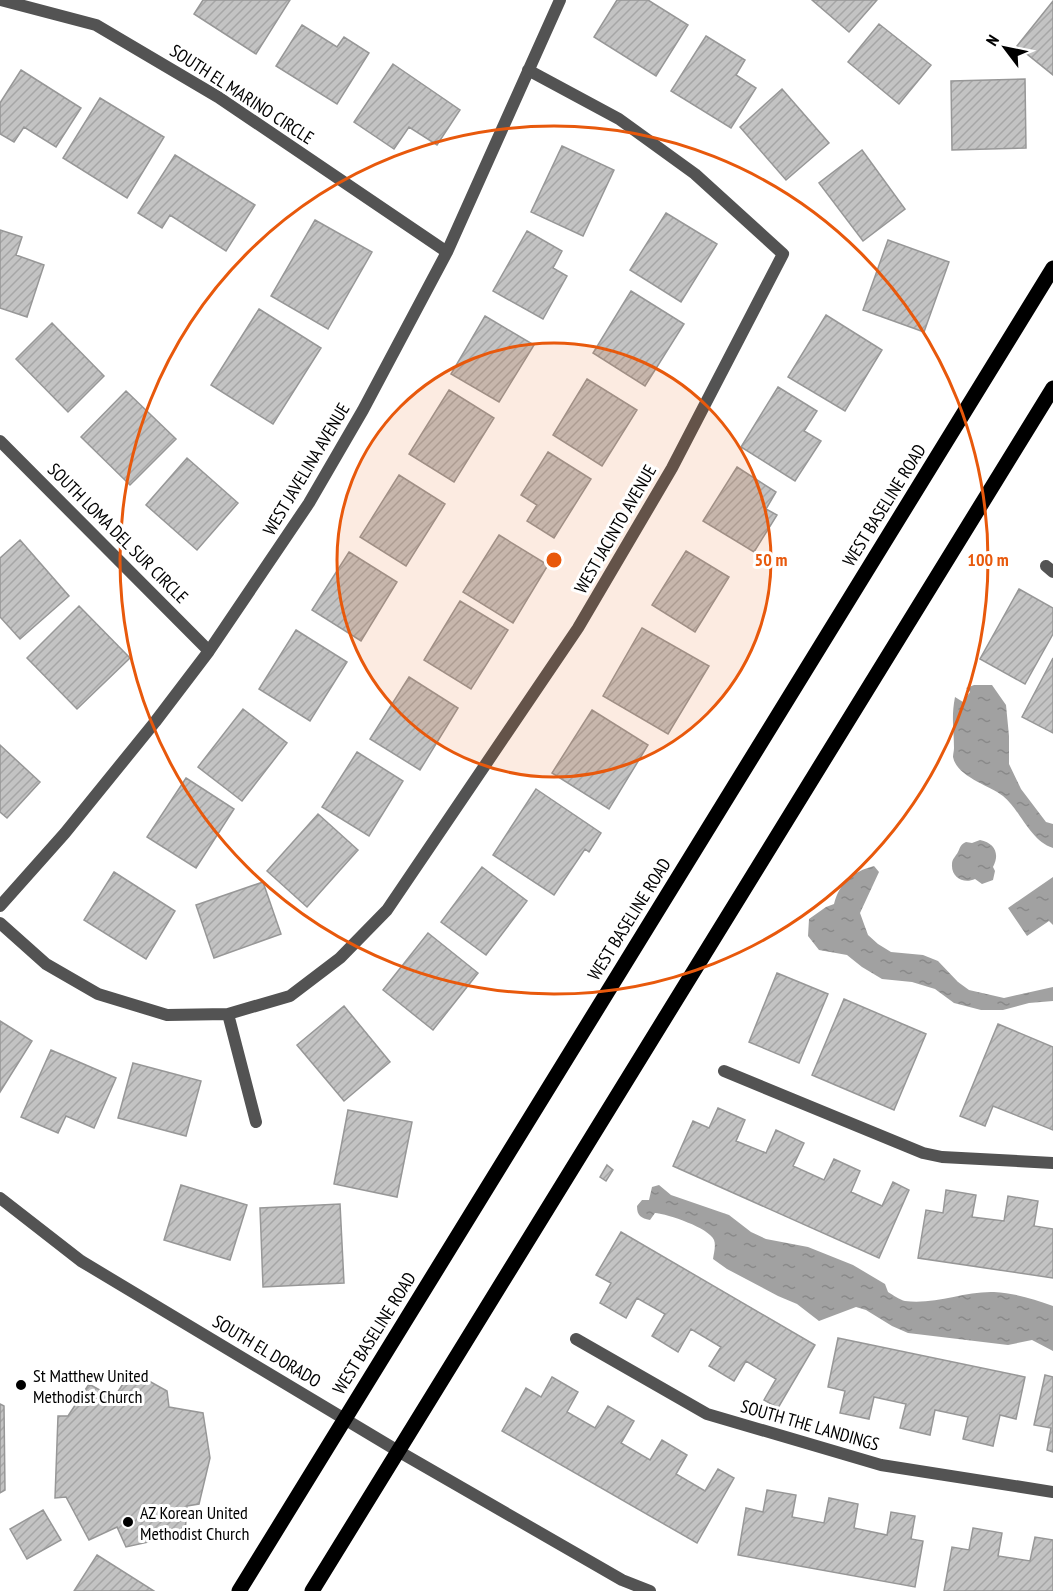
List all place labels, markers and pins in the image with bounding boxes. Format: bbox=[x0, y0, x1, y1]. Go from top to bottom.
centre of rings bbox=[544, 550, 564, 570]
place label: St Matthew United Methodist Church bbox=[33, 1364, 149, 1408]
marker: St Matthew United Methodist Church bbox=[14, 1378, 28, 1392]
place label: AZ Korean United Methodist Church bbox=[140, 1501, 249, 1545]
marker: AZ Korean United Methodist Church bbox=[121, 1515, 135, 1529]

